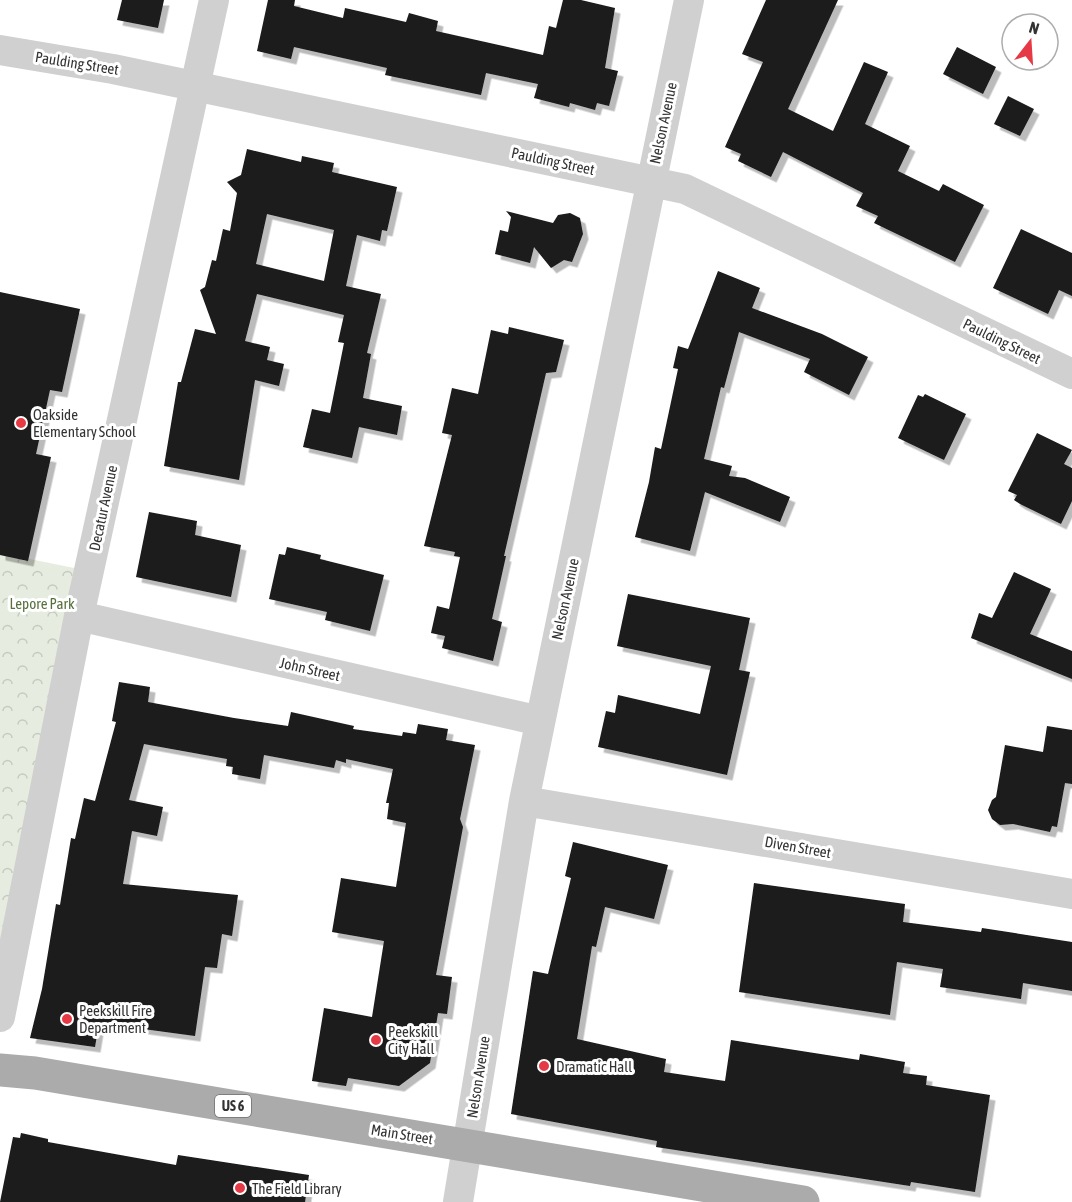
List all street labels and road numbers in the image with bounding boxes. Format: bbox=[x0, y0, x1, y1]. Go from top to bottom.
street label: Paulding Street bbox=[34, 48, 120, 78]
street label: Nelson Avenue bbox=[646, 81, 680, 165]
street label: Paulding Street bbox=[510, 144, 596, 178]
street label: Paulding Street bbox=[960, 315, 1044, 367]
street label: Decatur Avenue bbox=[86, 463, 120, 552]
street label: Nelson Avenue bbox=[548, 557, 582, 641]
street label: John Street bbox=[278, 654, 342, 684]
street label: Diven Street bbox=[764, 833, 832, 861]
street label: Nelson Avenue bbox=[463, 1035, 493, 1119]
road number: US 6 bbox=[215, 1095, 251, 1117]
street label: Main Street bbox=[370, 1121, 434, 1147]

